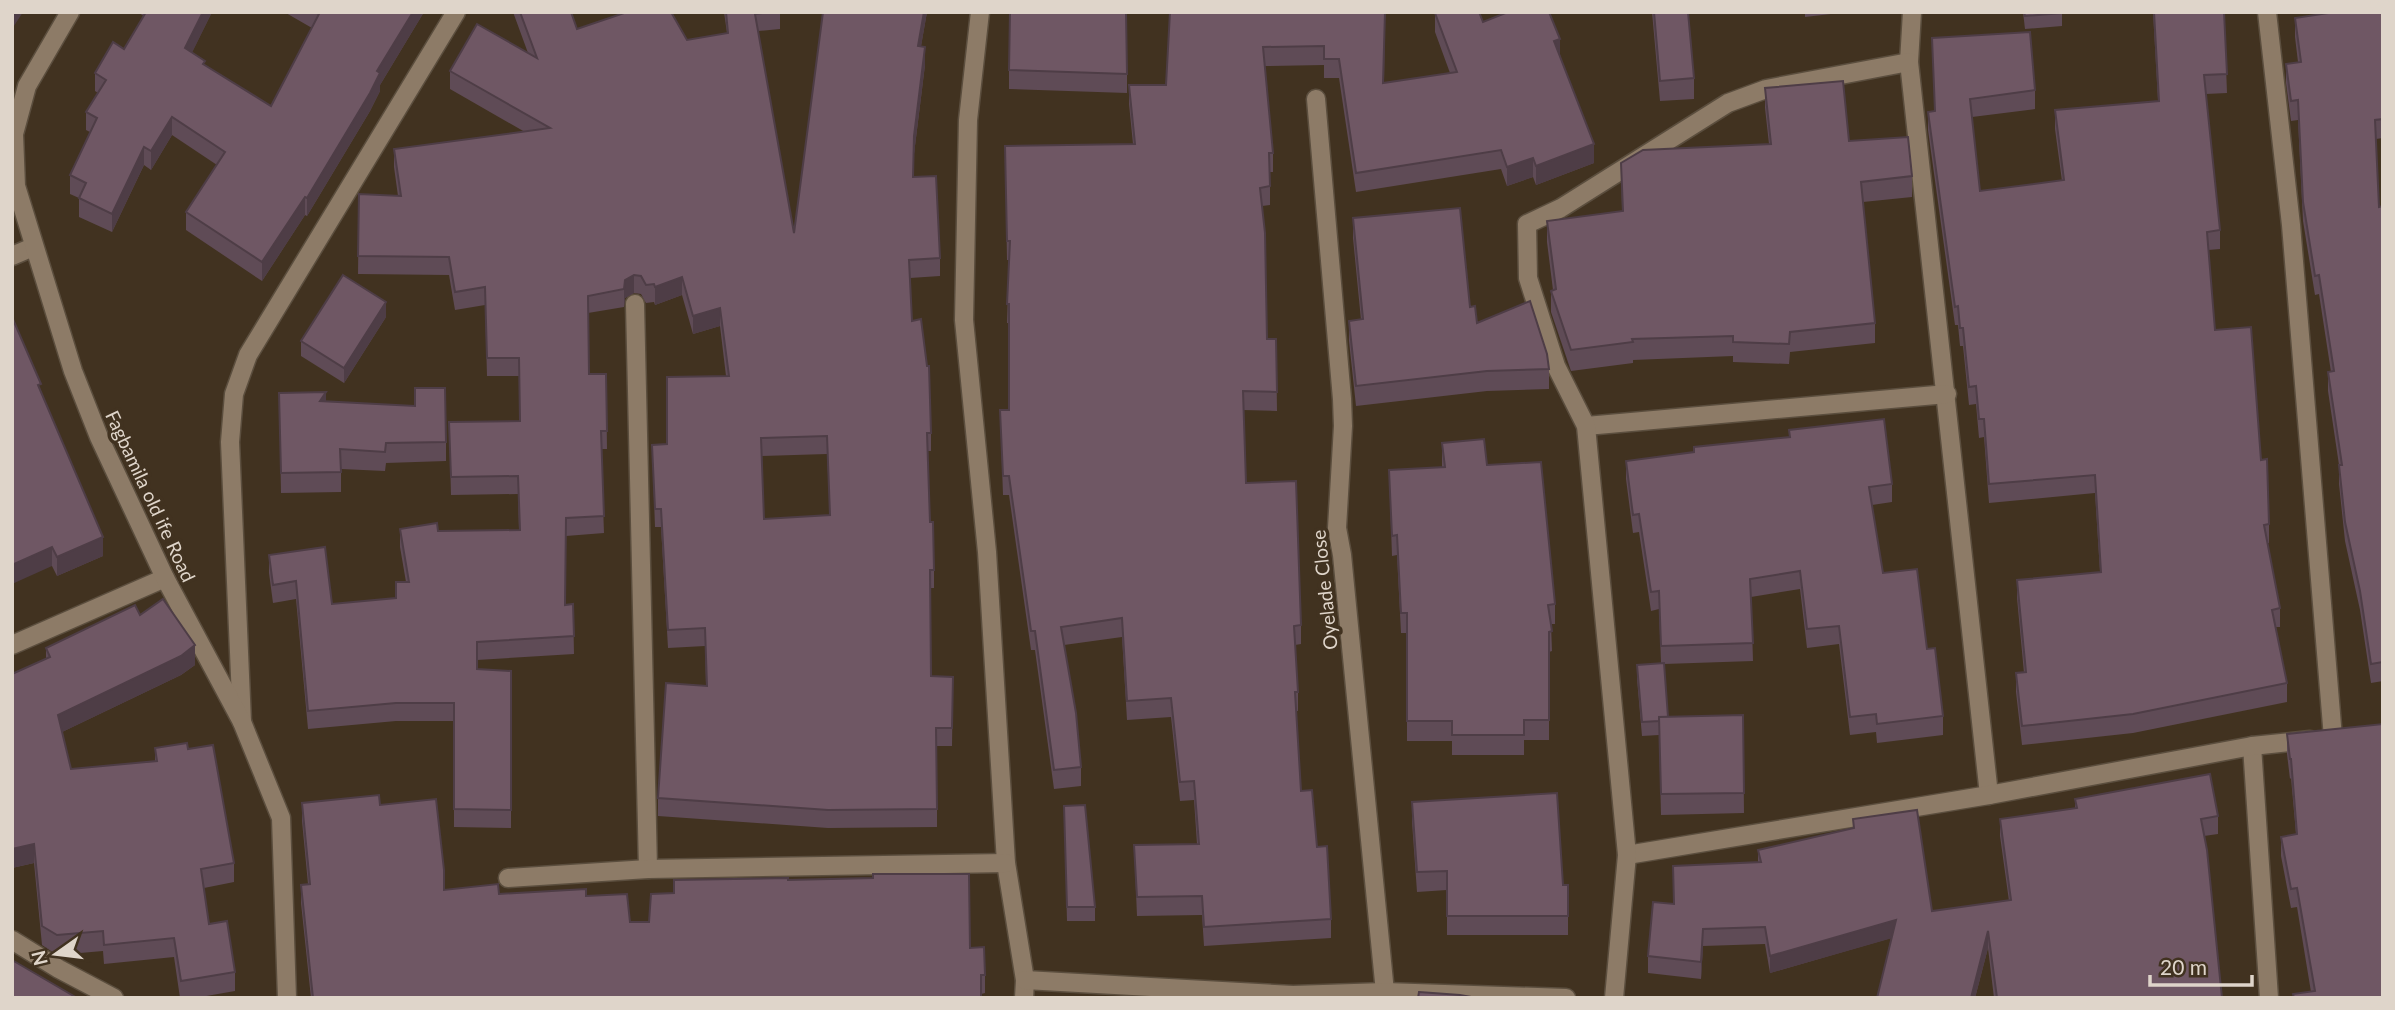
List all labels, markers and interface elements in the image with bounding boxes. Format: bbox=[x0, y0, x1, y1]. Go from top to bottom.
street label: Fagbamila old ife Road bbox=[101, 407, 201, 585]
street label: Oyelade Close bbox=[1306, 529, 1342, 651]
north arrow bbox=[21, 919, 91, 989]
scale bar bbox=[2150, 944, 2252, 988]
text: N bbox=[26, 948, 52, 968]
text: 20 m bbox=[2160, 954, 2207, 979]

